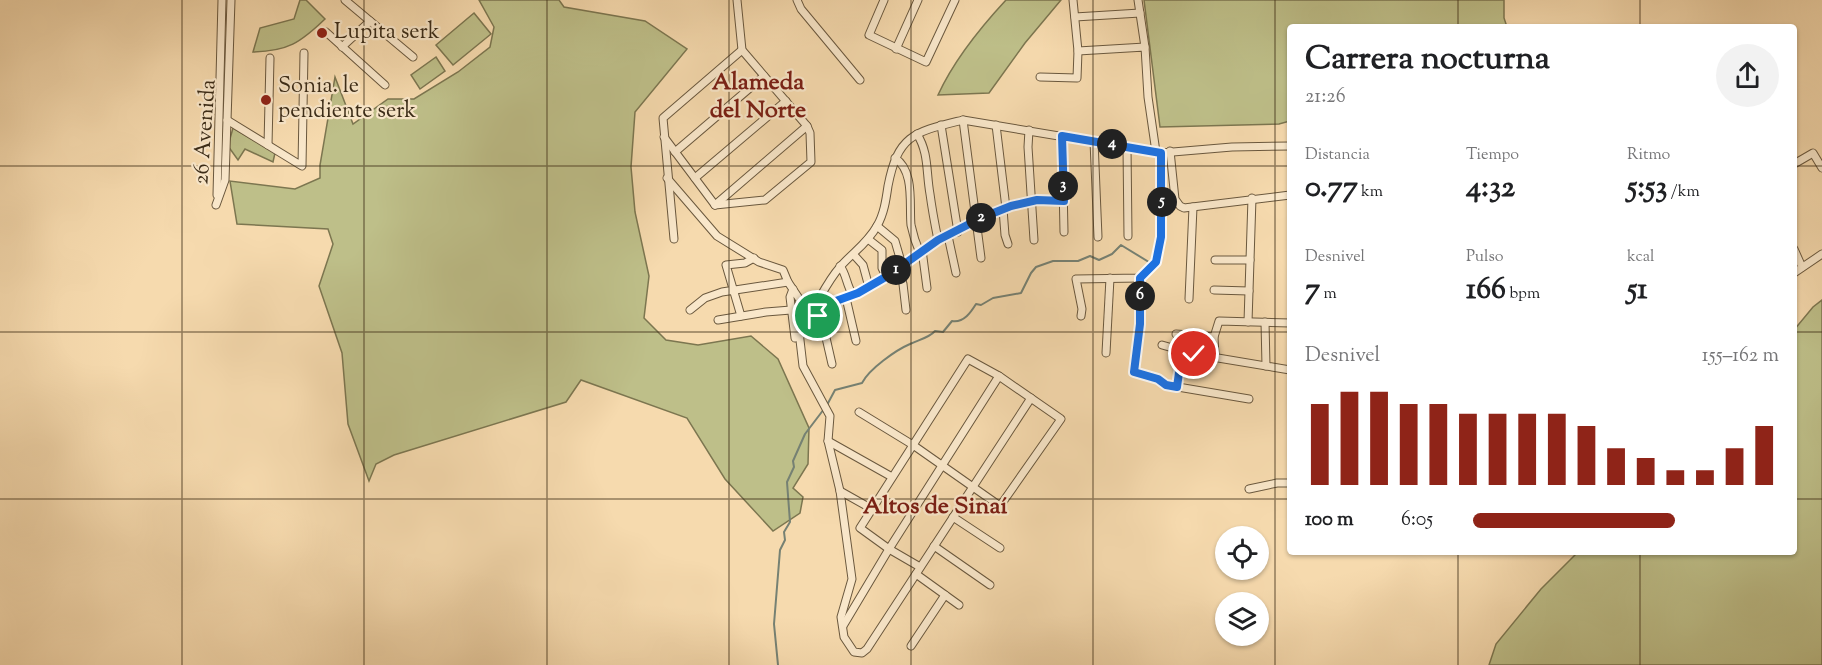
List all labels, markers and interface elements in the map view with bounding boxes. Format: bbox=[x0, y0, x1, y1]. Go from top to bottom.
place label: Lupita serk bbox=[334, 17, 440, 49]
marker: Lupita serk bbox=[315, 26, 329, 40]
text: Carrera nocturna bbox=[1305, 36, 1550, 84]
button: share bbox=[1716, 44, 1779, 107]
district label: Alameda del Norte bbox=[710, 66, 806, 128]
place label: Sonia. le pendiente serk bbox=[278, 71, 416, 128]
street label: 26 Avenida bbox=[186, 78, 226, 186]
text: 21:26 bbox=[1305, 83, 1346, 112]
marker: Sonia. le pendiente serk bbox=[259, 93, 273, 107]
pin: 4 bbox=[1097, 129, 1127, 159]
text: 4 bbox=[1108, 132, 1116, 155]
text: Distancia bbox=[1305, 144, 1370, 167]
text: Tiempo bbox=[1466, 144, 1519, 167]
text: Ritmo bbox=[1627, 144, 1670, 167]
text: 0.77 bbox=[1305, 167, 1358, 210]
text: 4:32 bbox=[1466, 167, 1515, 210]
text: 5:53 bbox=[1627, 167, 1667, 210]
pin: 3 bbox=[1048, 171, 1078, 201]
text: 3 bbox=[1060, 174, 1066, 197]
text: km bbox=[1358, 181, 1383, 204]
text: /km bbox=[1667, 181, 1700, 204]
pin: 5 bbox=[1147, 187, 1177, 217]
text: 5 bbox=[1159, 190, 1165, 213]
pin: 2 bbox=[966, 203, 996, 233]
text: 2 bbox=[977, 206, 985, 229]
text: Desnivel bbox=[1305, 246, 1365, 269]
text: Pulso bbox=[1466, 246, 1504, 269]
text: kcal bbox=[1627, 246, 1655, 269]
pin: 1 bbox=[881, 255, 911, 285]
text: 1 bbox=[893, 258, 899, 281]
text: 7 bbox=[1305, 269, 1320, 312]
text: 166 bbox=[1466, 269, 1506, 312]
text: 51 bbox=[1627, 269, 1647, 312]
pin: 6 bbox=[1125, 281, 1155, 311]
text: m bbox=[1320, 283, 1337, 306]
text: bpm bbox=[1506, 283, 1540, 306]
text: 6 bbox=[1136, 284, 1144, 307]
pin bbox=[792, 290, 843, 341]
icon: arrive bbox=[801, 299, 834, 332]
pin bbox=[1168, 328, 1219, 379]
icon: check bbox=[1177, 337, 1210, 370]
text: Desnivel bbox=[1305, 342, 1380, 371]
text: 155–162 m bbox=[1702, 342, 1779, 371]
district label: Altos de Sinaí bbox=[863, 490, 1007, 524]
text: 100 m bbox=[1305, 506, 1354, 535]
text: 6:05 bbox=[1401, 506, 1433, 535]
map controls bbox=[1215, 526, 1269, 646]
button: locate bbox=[1215, 526, 1269, 580]
button: layers bbox=[1215, 592, 1269, 646]

